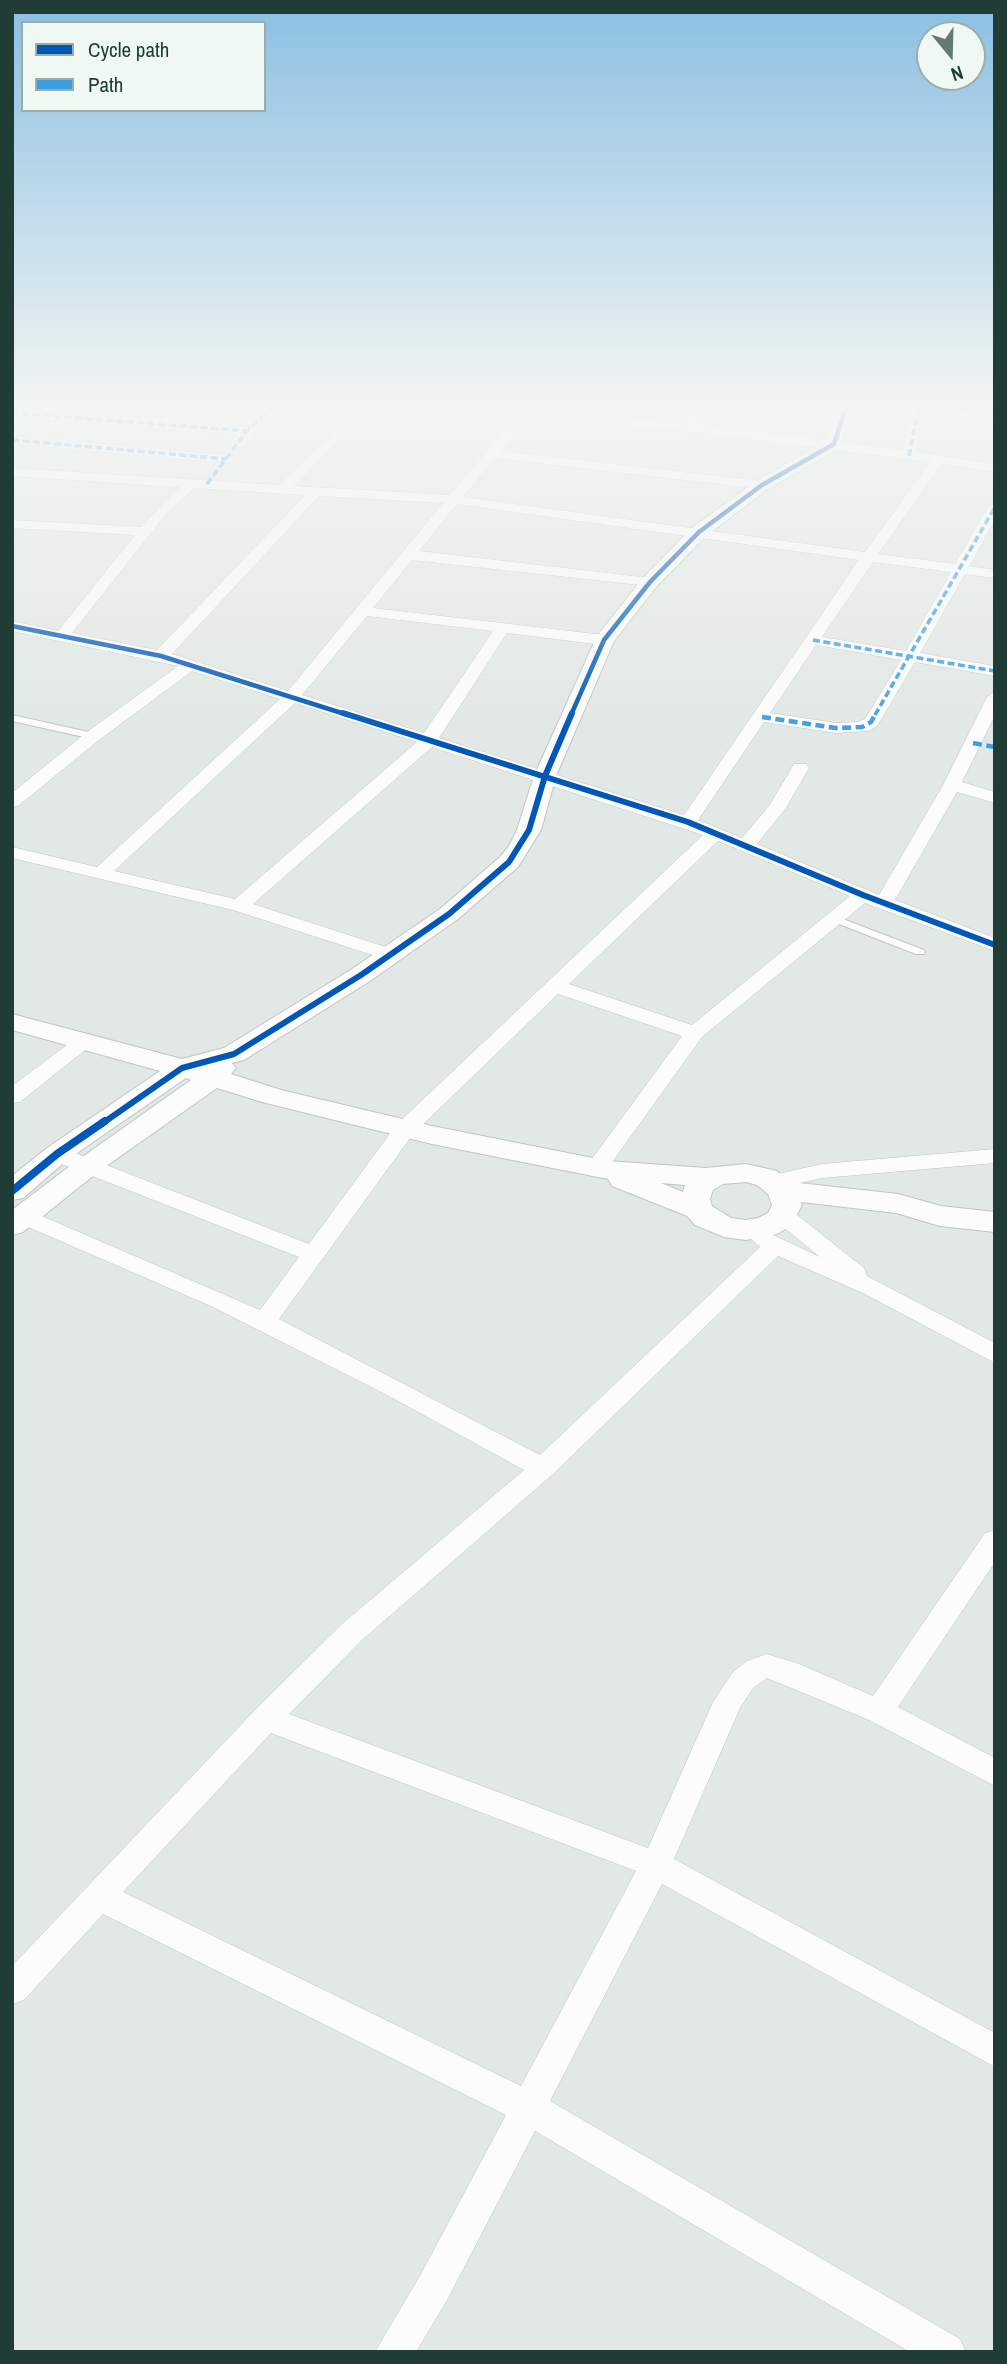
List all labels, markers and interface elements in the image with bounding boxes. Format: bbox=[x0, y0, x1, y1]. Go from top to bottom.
legend bbox=[21, 21, 266, 112]
north arrow bbox=[916, 21, 986, 91]
text: Cycle path bbox=[88, 35, 169, 64]
text: N bbox=[948, 60, 967, 88]
text: Path bbox=[88, 70, 123, 99]

